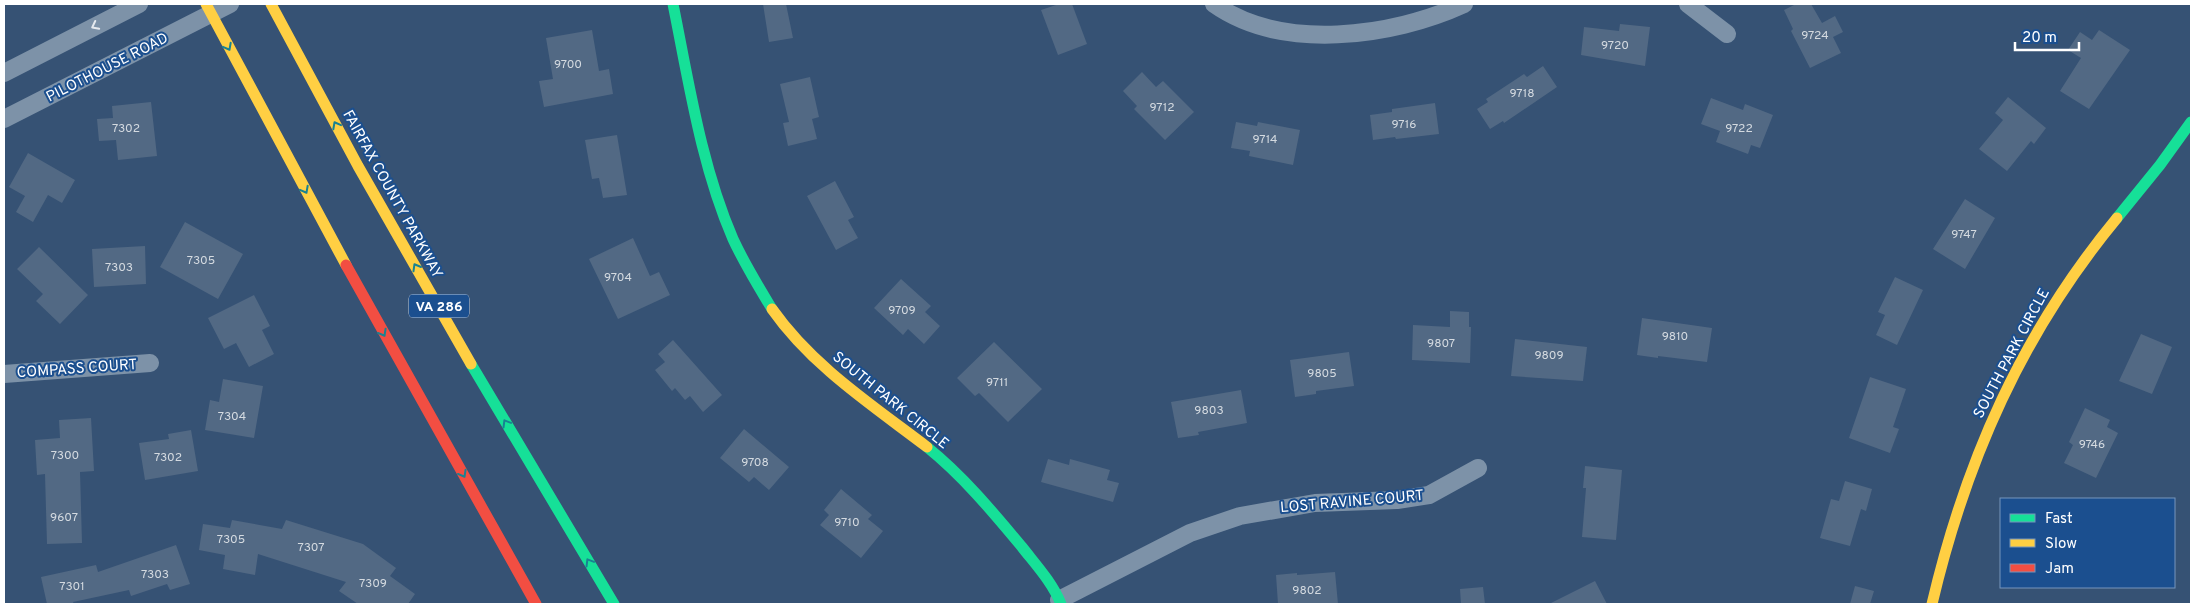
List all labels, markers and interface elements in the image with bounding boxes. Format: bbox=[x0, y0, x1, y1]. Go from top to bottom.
one-way arrow bbox=[92, 20, 101, 30]
scale bar bbox=[2015, 20, 2079, 52]
house number: 9724 bbox=[1801, 28, 1829, 44]
street label: PILOTHOUSE ROAD bbox=[43, 29, 172, 107]
text: 20 m bbox=[2022, 29, 2057, 48]
house number: 9720 bbox=[1601, 38, 1629, 54]
one-way arrow bbox=[222, 42, 232, 51]
house number: 9700 bbox=[554, 57, 582, 73]
house number: 9718 bbox=[1509, 86, 1535, 102]
house number: 9712 bbox=[1149, 100, 1175, 116]
street label: FAIRFAX COUNTY PARKWAY bbox=[337, 107, 446, 283]
house number: 9716 bbox=[1392, 117, 1416, 133]
house number: 7302 bbox=[112, 121, 140, 137]
house number: 9722 bbox=[1725, 121, 1753, 137]
one-way arrow bbox=[332, 122, 342, 131]
house number: 9714 bbox=[1253, 132, 1277, 148]
one-way arrow bbox=[299, 185, 309, 194]
house number: 9747 bbox=[1951, 227, 1977, 243]
house number: 7305 bbox=[187, 253, 215, 269]
house number: 7303 bbox=[105, 260, 133, 276]
one-way arrow bbox=[413, 263, 423, 272]
house number: 9704 bbox=[604, 270, 632, 286]
street label: SOUTH PARK CIRCLE bbox=[1970, 285, 2055, 422]
road number: VA 286 bbox=[409, 294, 469, 318]
house number: 9709 bbox=[888, 303, 916, 319]
one-way arrow bbox=[377, 327, 387, 336]
house number: 9810 bbox=[1662, 329, 1688, 345]
house number: 9807 bbox=[1427, 336, 1455, 352]
street label: SOUTH PARK CIRCLE bbox=[828, 348, 952, 454]
house number: 9809 bbox=[1534, 348, 1564, 364]
street label: COMPASS COURT bbox=[16, 356, 138, 383]
house number: 9805 bbox=[1307, 366, 1337, 382]
house number: 9711 bbox=[986, 375, 1008, 391]
house number: 9803 bbox=[1194, 403, 1224, 419]
house number: 7304 bbox=[218, 409, 246, 425]
one-way arrow bbox=[502, 420, 512, 429]
house number: 9746 bbox=[2079, 437, 2105, 453]
house number: 7300 bbox=[51, 448, 79, 464]
house number: 7302 bbox=[154, 450, 182, 466]
house number: 9708 bbox=[741, 455, 769, 471]
one-way arrow bbox=[457, 469, 467, 478]
street label: LOST RAVINE COURT bbox=[1279, 487, 1425, 518]
legend bbox=[2000, 498, 2175, 588]
house number: 9607 bbox=[50, 510, 78, 526]
text: Fast bbox=[2045, 510, 2073, 529]
house number: 9710 bbox=[834, 515, 860, 531]
house number: 7305 bbox=[217, 532, 245, 548]
text: Slow bbox=[2045, 535, 2077, 554]
house number: 7307 bbox=[298, 540, 324, 556]
one-way arrow bbox=[586, 559, 596, 568]
text: Jam bbox=[2045, 560, 2074, 579]
house number: 7303 bbox=[141, 567, 169, 583]
house number: 7309 bbox=[359, 576, 387, 592]
house number: 7301 bbox=[59, 579, 85, 595]
house number: 9802 bbox=[1292, 583, 1322, 599]

